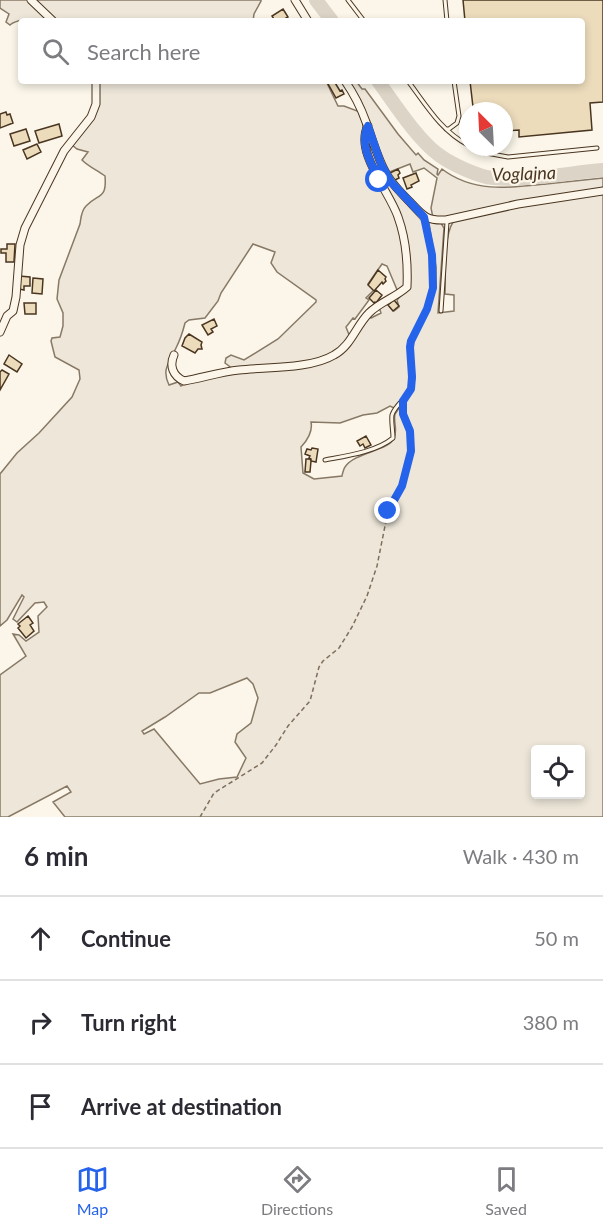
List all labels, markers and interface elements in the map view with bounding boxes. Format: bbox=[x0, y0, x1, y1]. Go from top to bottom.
search box bbox=[18, 18, 585, 84]
icon: search bbox=[39, 35, 72, 68]
text: Search here bbox=[87, 38, 200, 65]
north arrow bbox=[459, 102, 513, 156]
water label: Voglajna bbox=[491, 161, 556, 185]
route start bbox=[365, 166, 391, 192]
route end bbox=[374, 497, 400, 523]
map controls bbox=[531, 745, 585, 799]
button: locate bbox=[531, 745, 585, 799]
text: 6 min bbox=[24, 840, 88, 872]
text: Walk · 430 m bbox=[463, 844, 579, 868]
icon: ahead bbox=[24, 922, 57, 955]
text: Continue bbox=[81, 925, 171, 952]
text: 50 m bbox=[534, 926, 579, 950]
icon: right bbox=[24, 1006, 57, 1039]
text: Turn right bbox=[81, 1009, 176, 1036]
text: 380 m bbox=[523, 1010, 579, 1034]
icon: arrive bbox=[24, 1090, 57, 1123]
text: Arrive at destination bbox=[81, 1093, 282, 1120]
tab: Map bbox=[76, 1163, 109, 1218]
tab: Directions bbox=[261, 1163, 333, 1218]
tab: Saved bbox=[485, 1163, 527, 1218]

